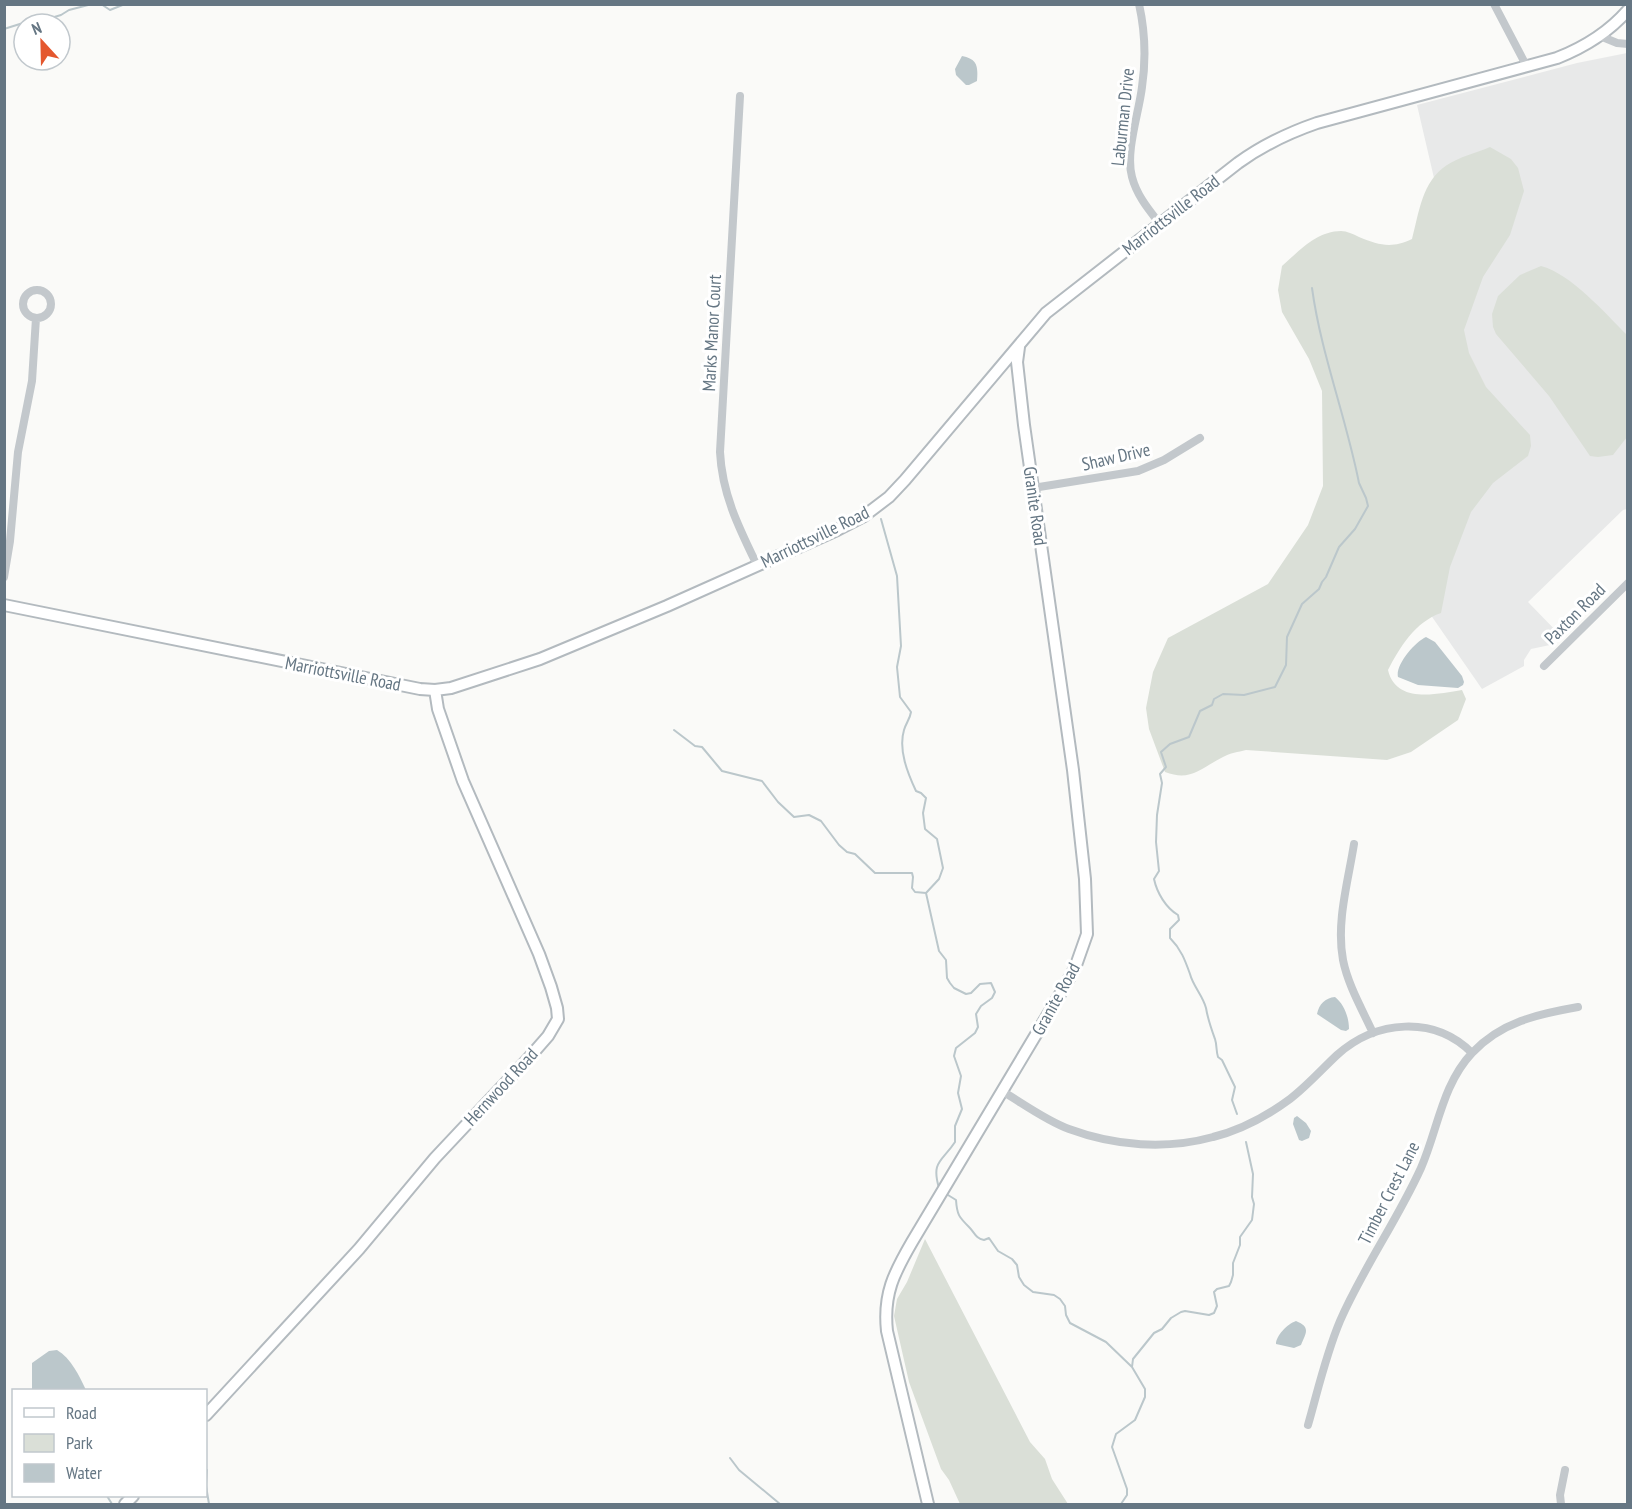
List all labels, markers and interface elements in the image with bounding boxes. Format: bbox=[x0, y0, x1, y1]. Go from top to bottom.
north arrow bbox=[12, 12, 72, 72]
text: N bbox=[29, 17, 44, 39]
street label: Laburman Drive bbox=[1106, 67, 1139, 167]
street label: Marriottsville Road bbox=[1117, 169, 1224, 260]
street label: Marks Manor Court bbox=[697, 274, 726, 392]
street label: Shaw Drive bbox=[1079, 437, 1152, 476]
street label: Granite Road bbox=[1019, 465, 1052, 547]
street label: Marriottsville Road bbox=[757, 500, 873, 573]
street label: Paxton Road bbox=[1539, 578, 1610, 649]
street label: Marriottsville Road bbox=[283, 651, 403, 696]
street label: Granite Road bbox=[1026, 958, 1085, 1039]
street label: Hernwood Road bbox=[459, 1043, 543, 1130]
street label: Timber Crest Lane bbox=[1353, 1137, 1424, 1248]
legend bbox=[12, 1389, 207, 1497]
text: Road bbox=[66, 1401, 97, 1424]
text: Park bbox=[66, 1431, 93, 1454]
text: Water bbox=[66, 1461, 102, 1484]

